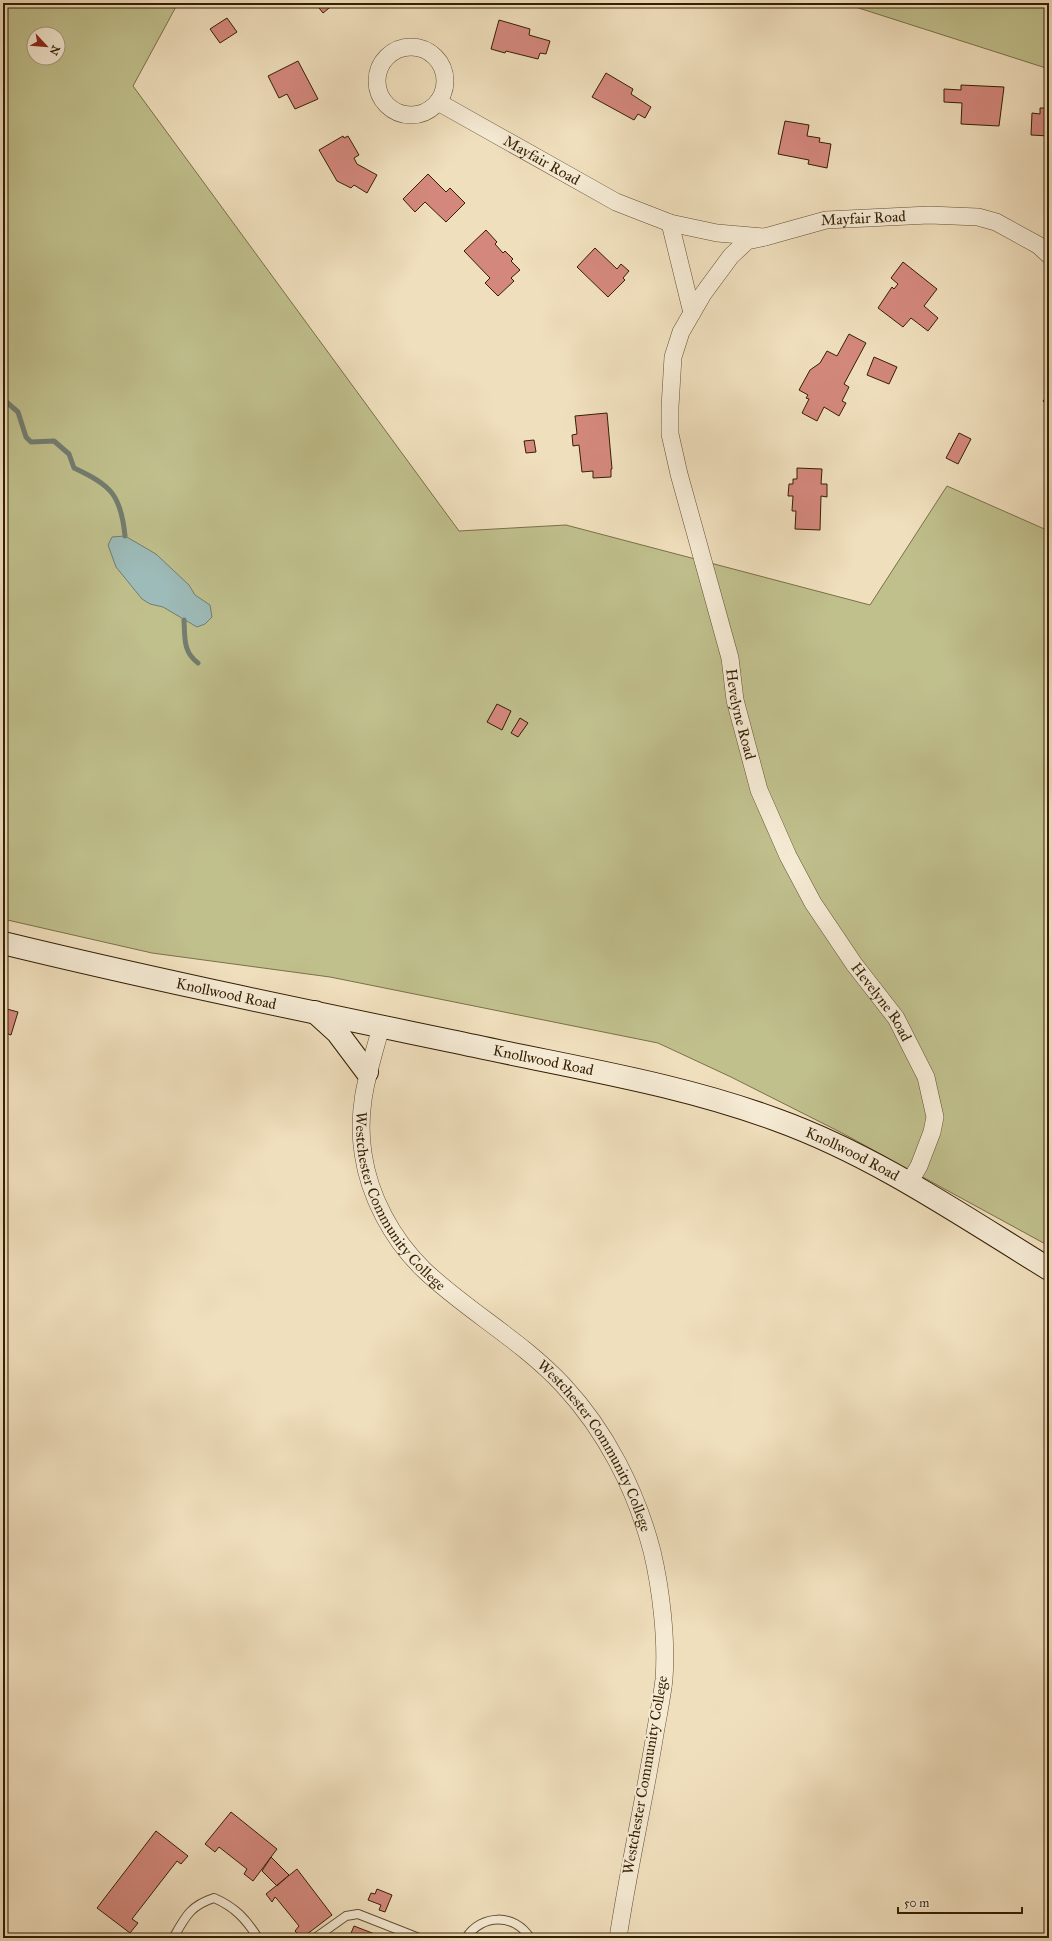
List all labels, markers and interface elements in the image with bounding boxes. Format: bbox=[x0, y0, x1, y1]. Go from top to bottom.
north arrow bbox=[26, 26, 66, 66]
text: N bbox=[46, 43, 62, 58]
street label: Mayfair Road bbox=[500, 132, 584, 189]
street label: Mayfair Road bbox=[820, 207, 907, 229]
street label: Hevelyne Road bbox=[722, 668, 760, 762]
street label: Hevelyne Road bbox=[847, 959, 916, 1045]
street label: Knollwood Road bbox=[174, 974, 279, 1013]
street label: Knollwood Road bbox=[491, 1041, 596, 1079]
street label: Westchester Community College bbox=[352, 1111, 449, 1294]
street label: Knollwood Road bbox=[803, 1123, 903, 1185]
street label: Westchester Community College bbox=[534, 1356, 655, 1534]
street label: Westchester Community College bbox=[619, 1674, 671, 1876]
scale bar bbox=[898, 1889, 1022, 1915]
text: 50 m bbox=[904, 1896, 929, 1910]

